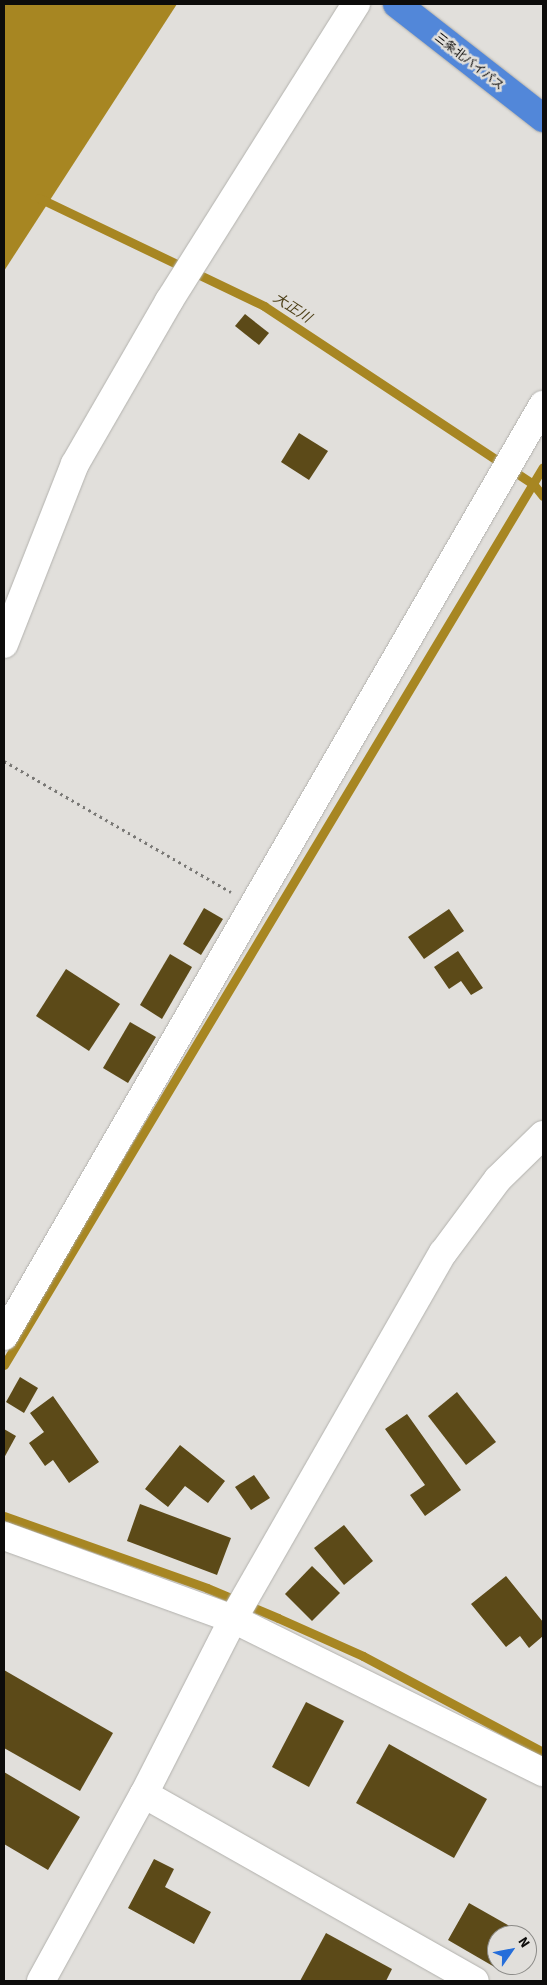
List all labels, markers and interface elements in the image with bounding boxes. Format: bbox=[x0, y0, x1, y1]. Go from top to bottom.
street label: 三条北バイパス bbox=[431, 30, 507, 94]
water label: 大正川 bbox=[270, 290, 314, 326]
north arrow bbox=[487, 1925, 537, 1975]
text: N bbox=[513, 1933, 535, 1952]

